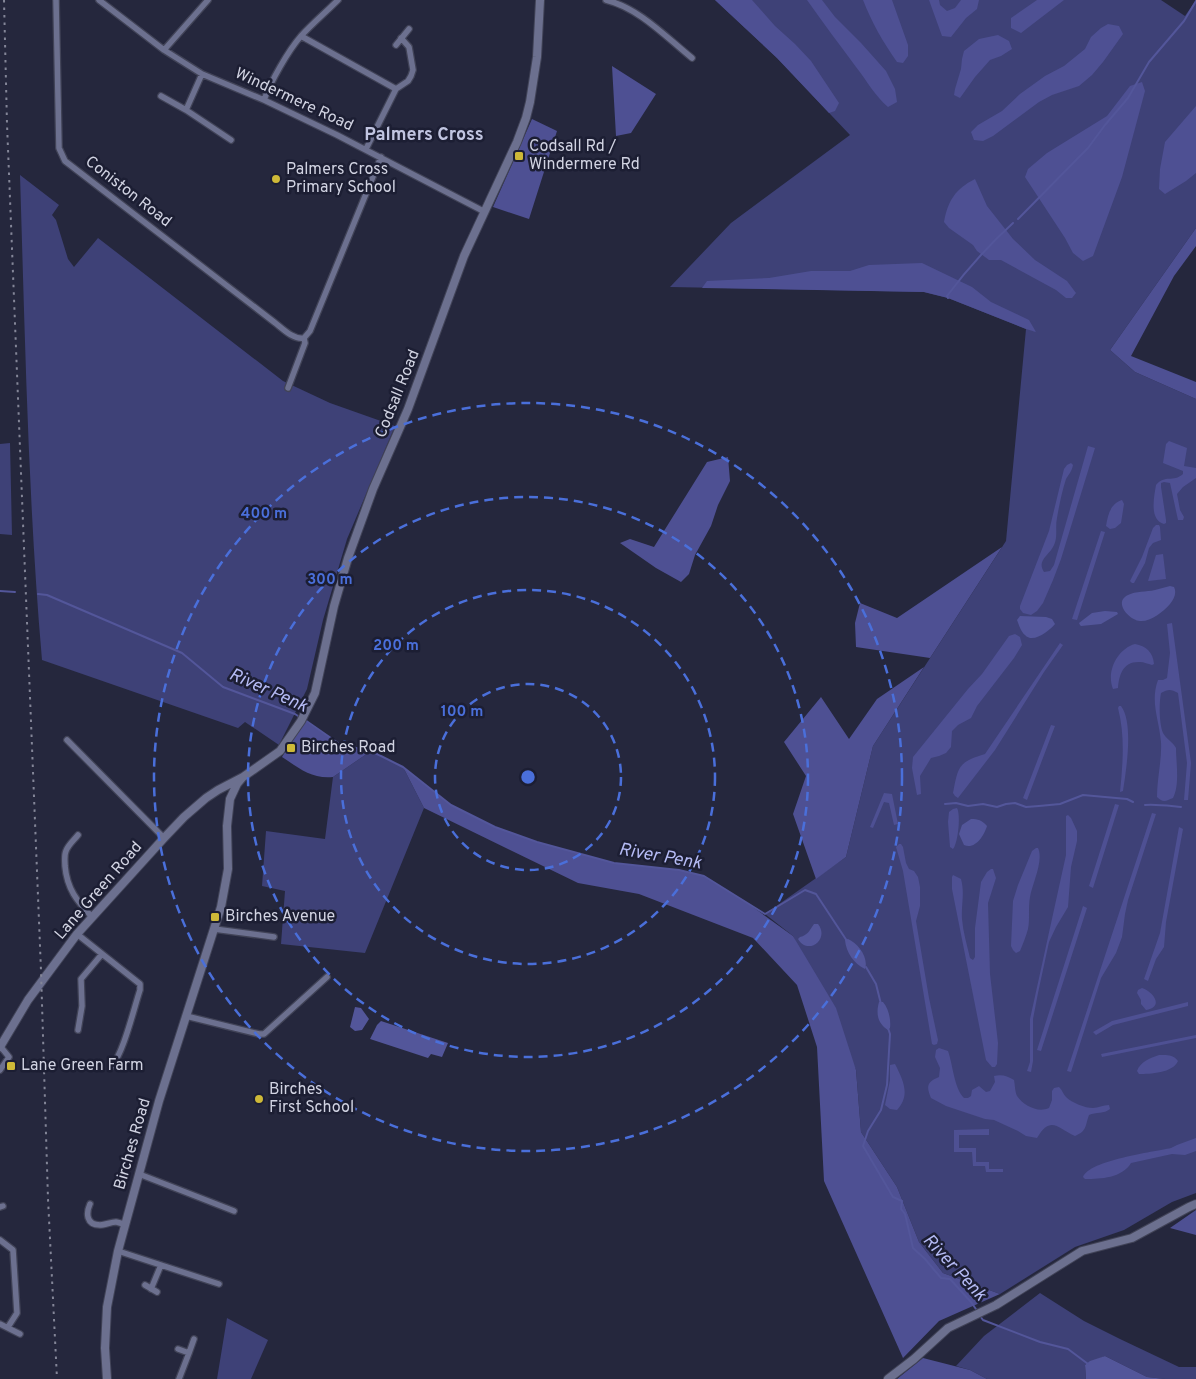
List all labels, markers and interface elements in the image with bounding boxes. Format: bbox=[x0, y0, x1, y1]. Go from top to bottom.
street label: Windermere Road bbox=[232, 64, 356, 136]
district label: Palmers Cross bbox=[364, 124, 484, 147]
place label: Codsall Rd / Windermere Rd bbox=[529, 137, 640, 175]
marker: Codsall Rd / Windermere Rd bbox=[513, 150, 525, 162]
street label: Coniston Road bbox=[81, 152, 175, 232]
place label: Palmers Cross Primary School bbox=[286, 160, 396, 198]
marker: Palmers Cross Primary School bbox=[270, 173, 282, 185]
street label: Codsall Road bbox=[371, 347, 425, 441]
text: 400 m bbox=[241, 505, 287, 524]
text: 300 m bbox=[307, 571, 353, 590]
text: 200 m bbox=[373, 637, 419, 656]
water label: River Penk bbox=[225, 664, 312, 719]
text: 100 m bbox=[441, 703, 483, 722]
place label: Birches Road bbox=[301, 738, 395, 758]
marker: Birches Road bbox=[285, 742, 297, 754]
centre of rings bbox=[519, 768, 537, 786]
street label: Lane Green Road bbox=[51, 838, 147, 944]
water label: River Penk bbox=[617, 838, 704, 876]
place label: Birches Avenue bbox=[225, 907, 335, 927]
marker: Birches Avenue bbox=[209, 911, 221, 923]
place label: Lane Green Farm bbox=[21, 1056, 143, 1076]
marker: Lane Green Farm bbox=[5, 1060, 17, 1072]
place label: Birches First School bbox=[269, 1080, 354, 1118]
marker: Birches First School bbox=[253, 1093, 265, 1105]
street label: Birches Road bbox=[110, 1096, 156, 1192]
water label: River Penk bbox=[917, 1230, 992, 1307]

